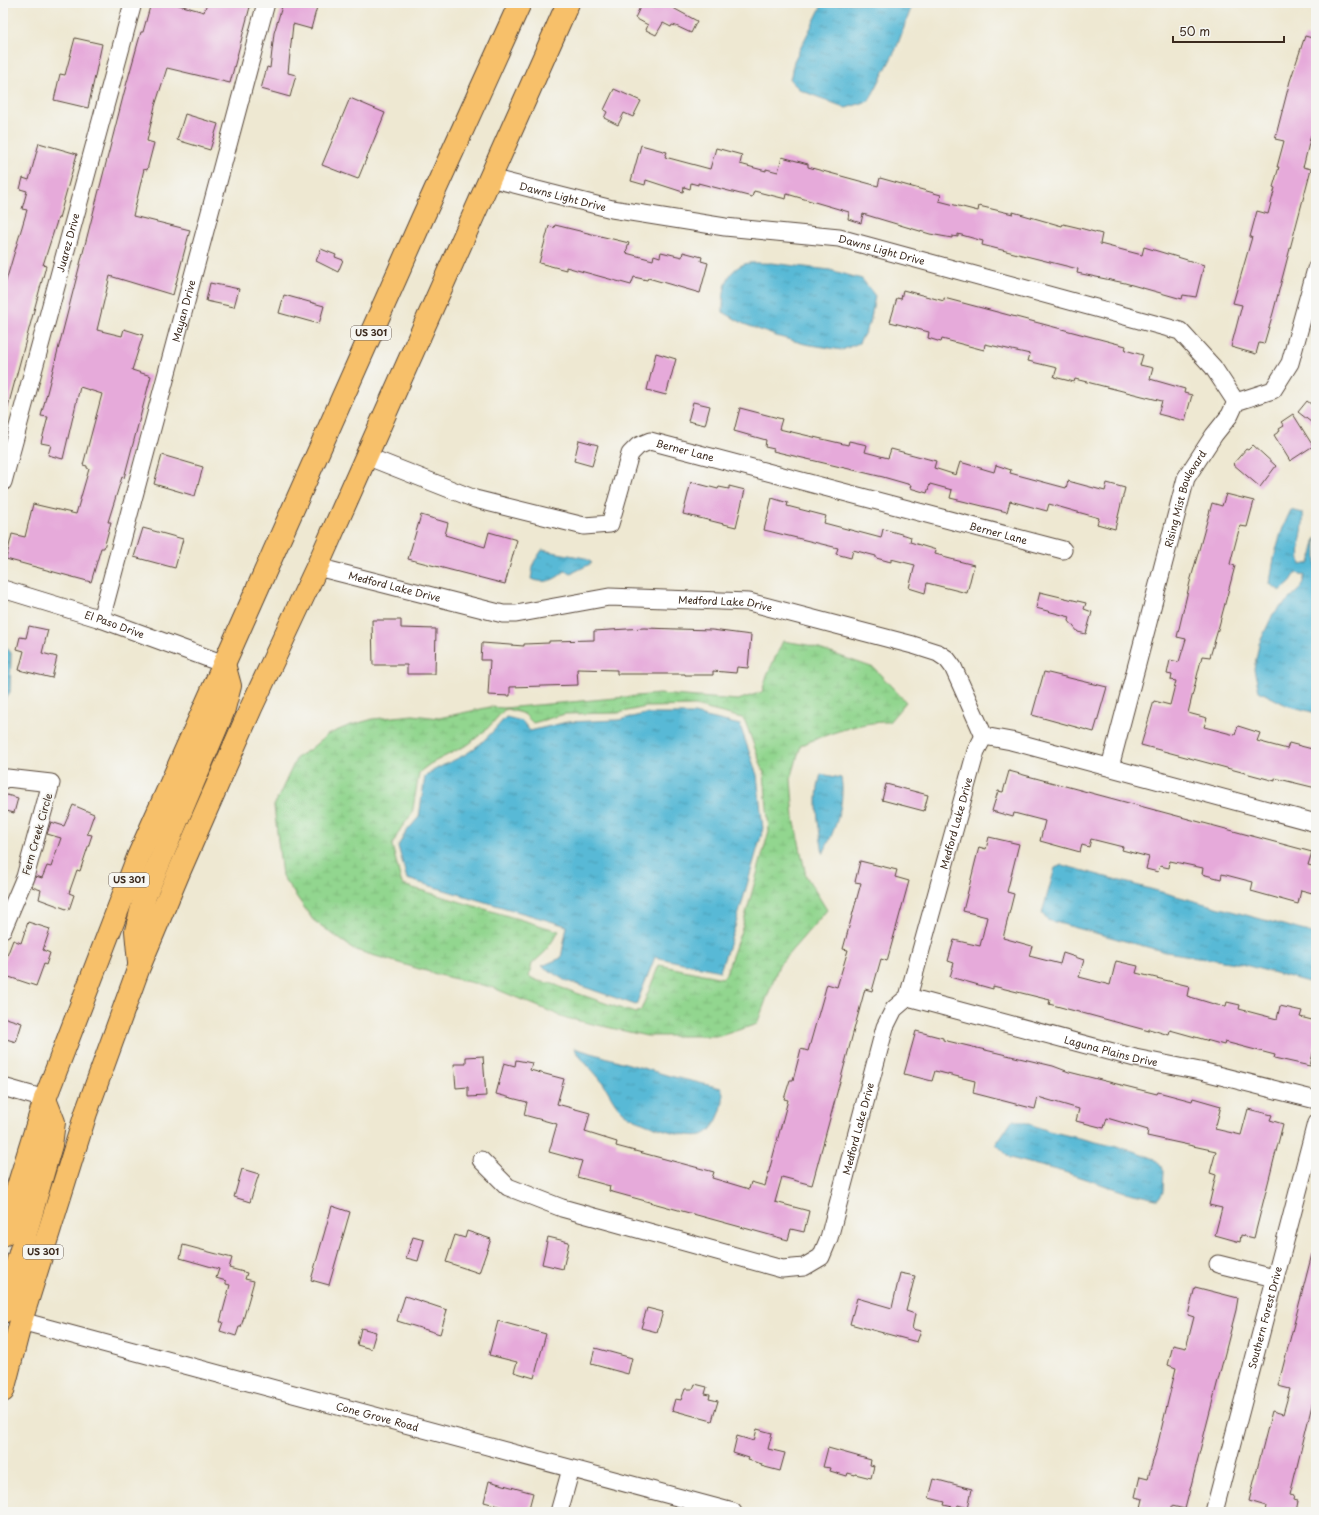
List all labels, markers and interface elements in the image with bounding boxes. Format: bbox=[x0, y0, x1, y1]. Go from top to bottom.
scale bar bbox=[1173, 18, 1284, 44]
text: 50 m bbox=[1179, 22, 1210, 40]
street label: Dawns Light Drive bbox=[518, 178, 608, 214]
street label: Juarez Drive bbox=[52, 211, 83, 274]
street label: Dawns Light Drive bbox=[837, 230, 927, 268]
street label: Mayan Drive bbox=[168, 278, 199, 343]
road number: US 301 bbox=[351, 326, 391, 340]
street label: Berner Lane bbox=[655, 435, 716, 465]
street label: Rising Mist Boulevard bbox=[1160, 447, 1209, 549]
street label: Berner Lane bbox=[968, 518, 1030, 547]
street label: Medford Lake Drive bbox=[347, 567, 442, 605]
street label: Medford Lake Drive bbox=[678, 591, 774, 615]
street label: El Paso Drive bbox=[83, 606, 147, 641]
street label: Medford Lake Drive bbox=[936, 775, 975, 871]
street label: Fern Creek Circle bbox=[18, 791, 56, 877]
road number: US 301 bbox=[109, 873, 149, 887]
street label: Laguna Plains Drive bbox=[1063, 1031, 1159, 1069]
street label: Medford Lake Drive bbox=[838, 1081, 877, 1176]
road number: US 301 bbox=[23, 1245, 63, 1259]
street label: Southern Forest Drive bbox=[1244, 1265, 1285, 1370]
street label: Cone Grove Road bbox=[335, 1398, 421, 1434]

